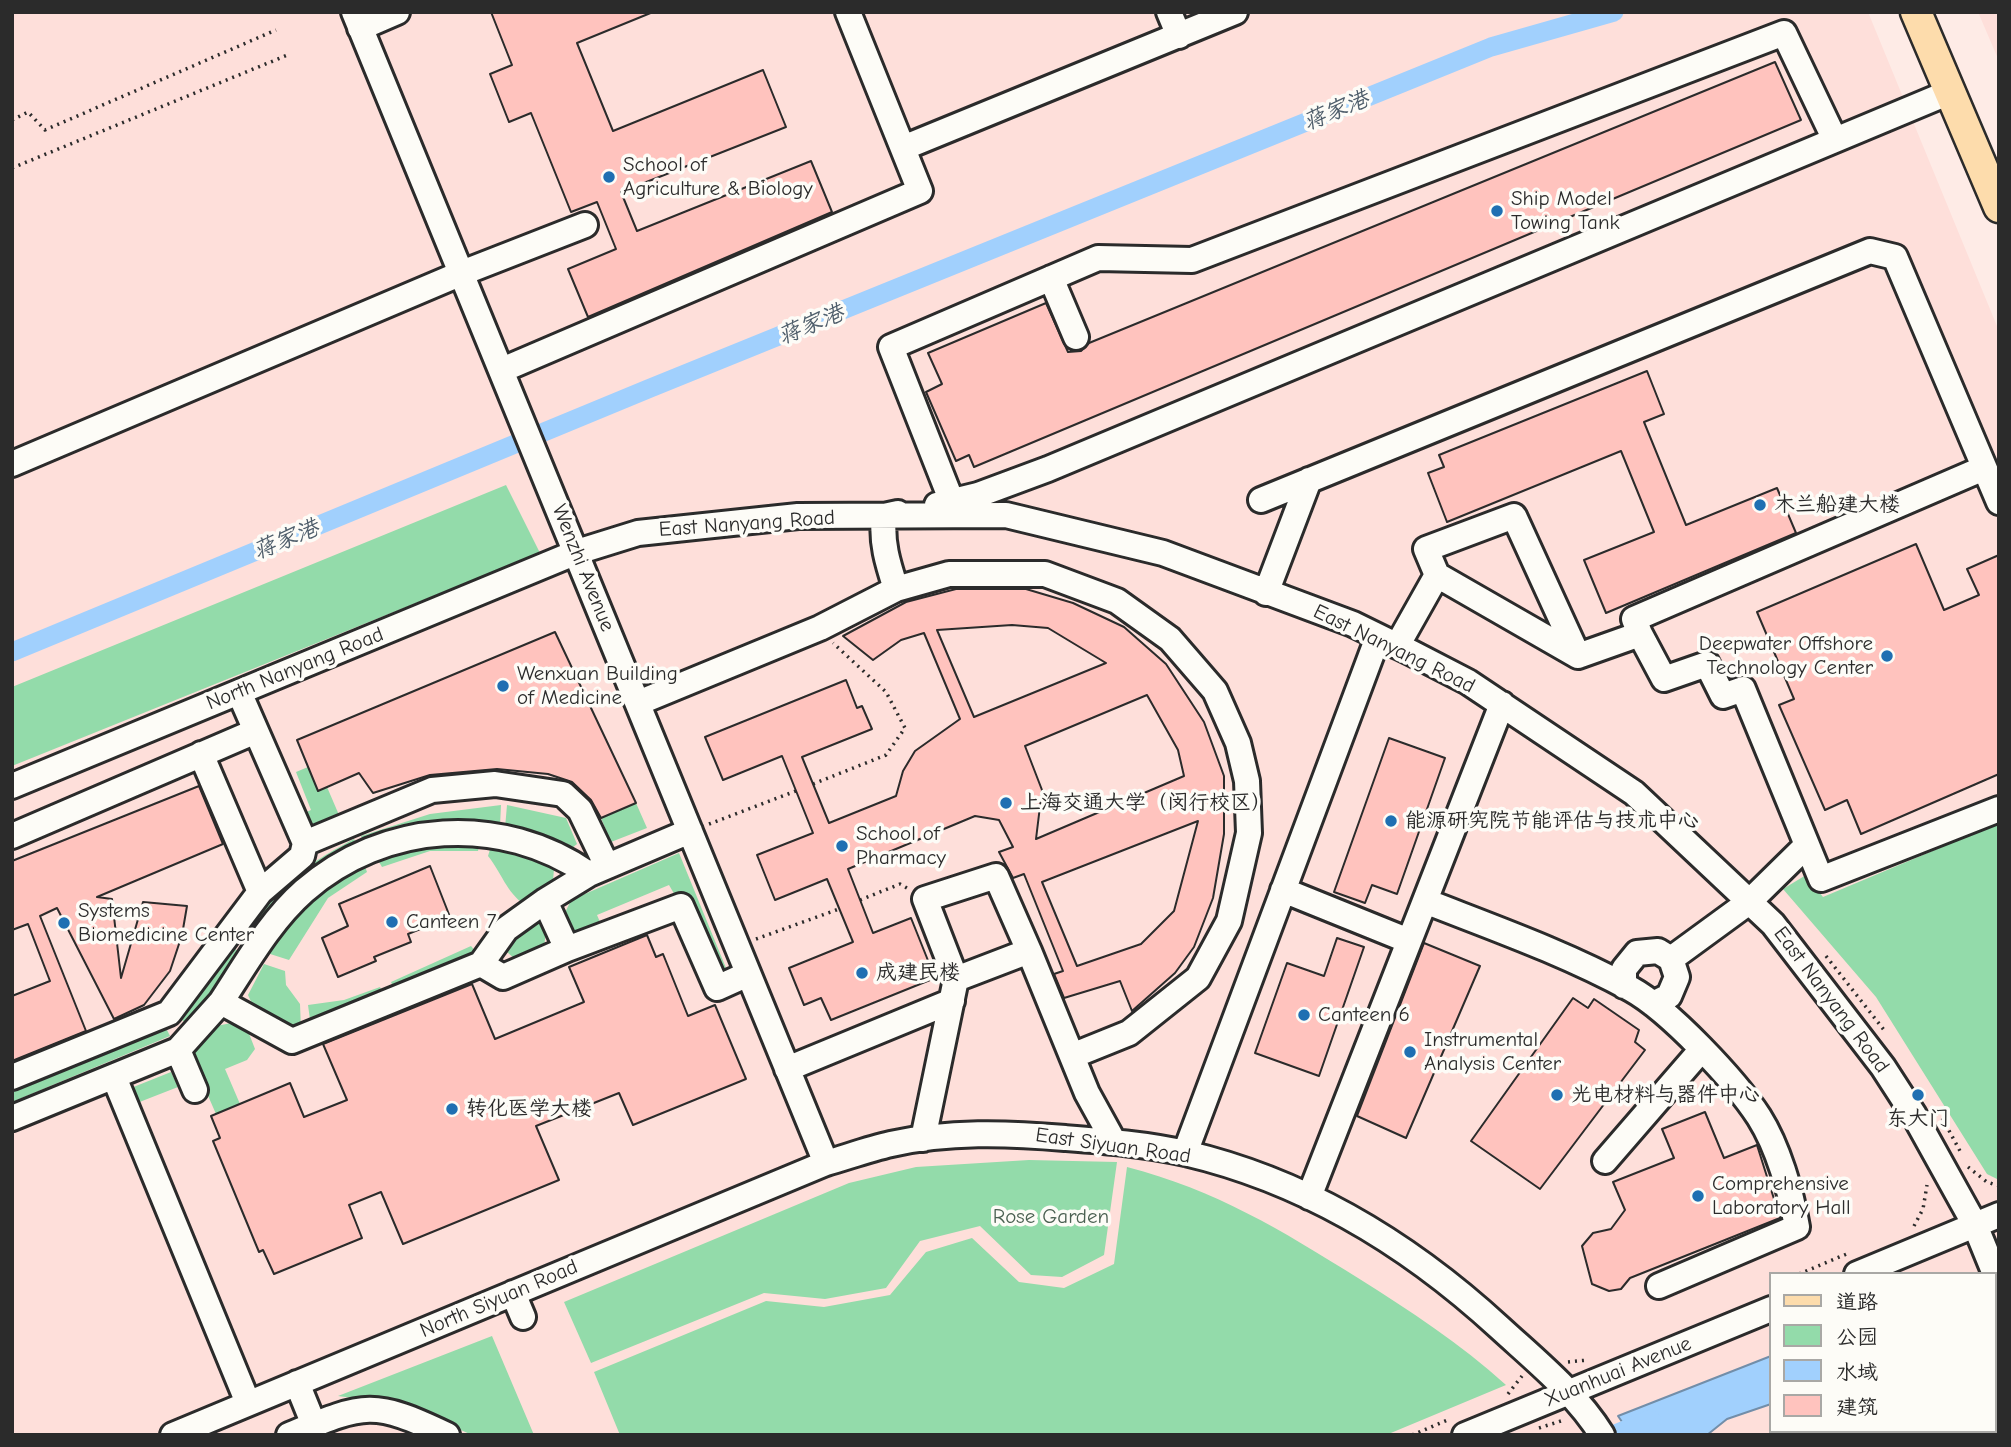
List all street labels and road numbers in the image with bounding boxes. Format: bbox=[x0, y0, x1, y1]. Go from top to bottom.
street label: Wenzhi Avenue bbox=[546, 501, 620, 635]
street label: East Nanyang Road bbox=[658, 505, 836, 543]
street label: East Nanyang Road bbox=[1309, 599, 1479, 699]
street label: North Nanyang Road bbox=[203, 622, 387, 716]
street label: East Nanyang Road bbox=[1768, 922, 1894, 1078]
street label: East Siyuan Road bbox=[1034, 1123, 1192, 1169]
street label: North Siyuan Road bbox=[416, 1254, 582, 1344]
street label: Xuanhuai Avenue bbox=[1541, 1331, 1695, 1413]

